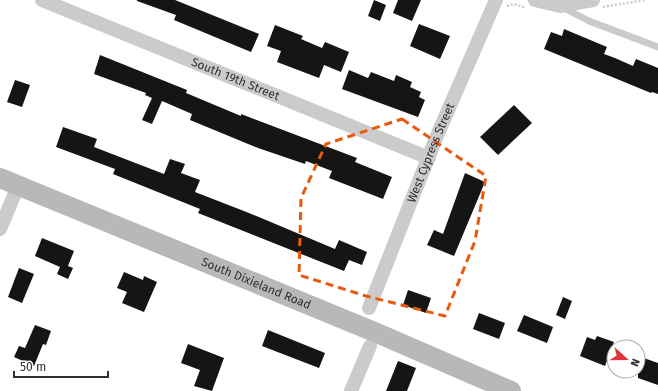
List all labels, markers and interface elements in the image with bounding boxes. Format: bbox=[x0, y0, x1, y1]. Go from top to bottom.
street label: South 19th Street bbox=[189, 55, 282, 103]
street label: West Cypress Street bbox=[404, 100, 458, 205]
street label: South Dixieland Road bbox=[199, 255, 313, 312]
north arrow bbox=[606, 339, 646, 379]
scale bar bbox=[14, 353, 108, 379]
text: N bbox=[627, 357, 642, 368]
text: 50 m bbox=[20, 360, 46, 374]

